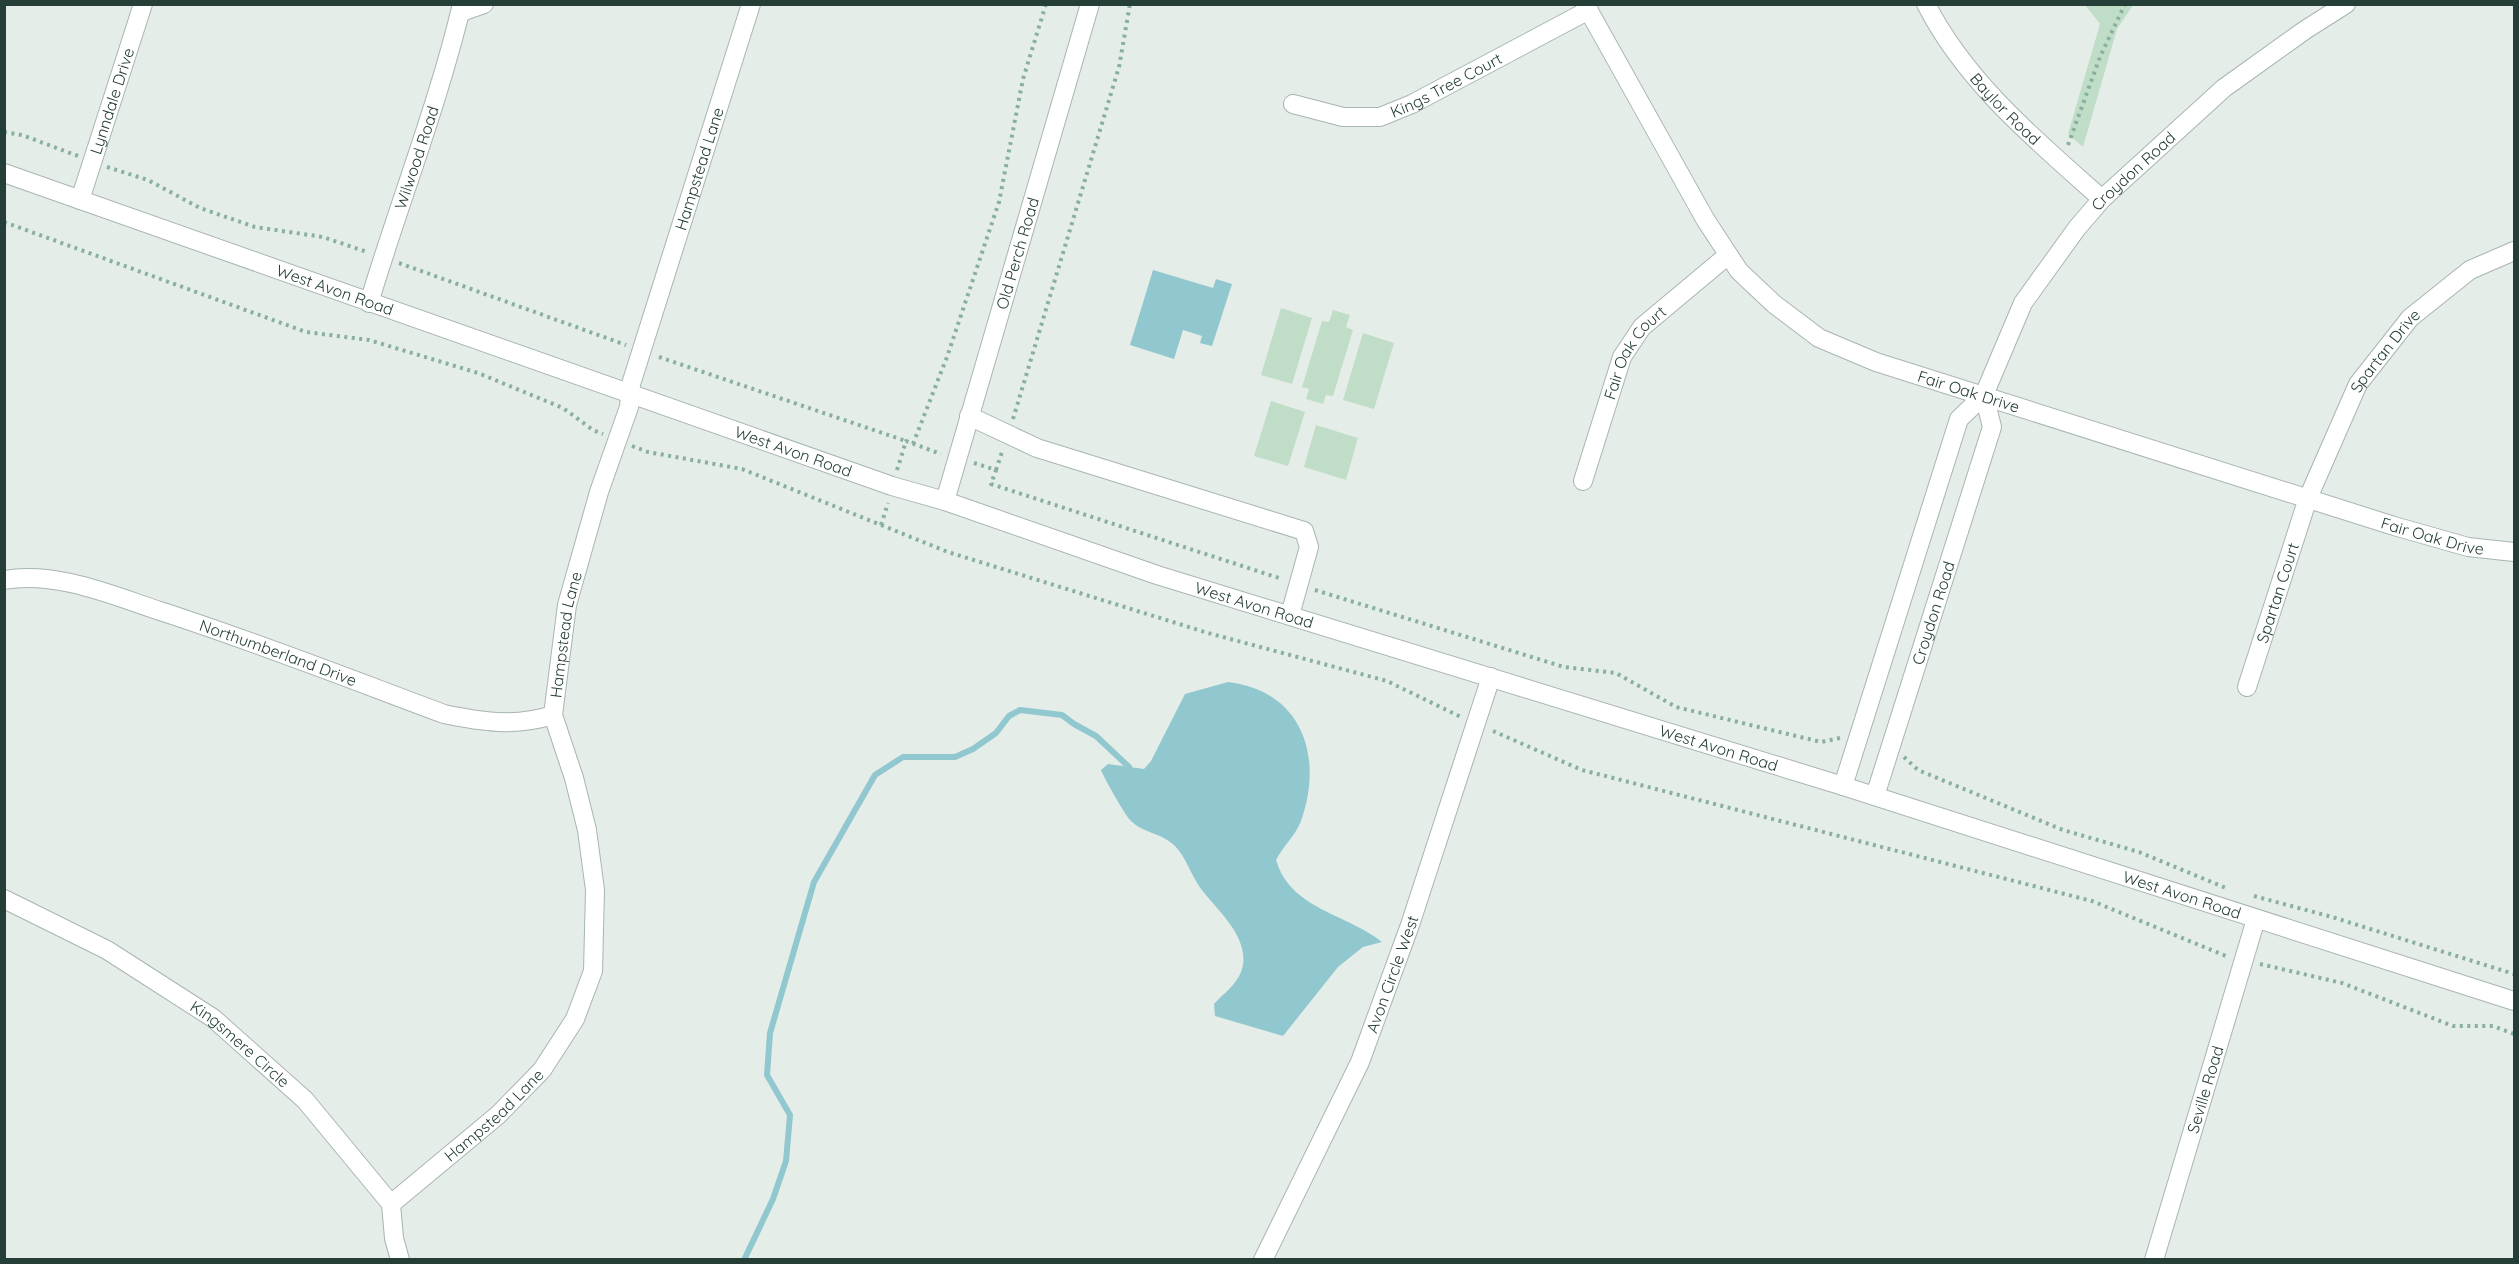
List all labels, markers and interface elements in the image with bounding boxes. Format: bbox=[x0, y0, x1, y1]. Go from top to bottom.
street label: Lynndale Drive bbox=[85, 45, 138, 157]
street label: Kings Tree Court bbox=[1387, 48, 1505, 122]
street label: Baylor Road bbox=[1966, 69, 2045, 149]
street label: Wilwood Road bbox=[390, 103, 443, 212]
street label: Hampstead Lane bbox=[670, 105, 728, 233]
street label: Croydon Road bbox=[2087, 127, 2179, 215]
street label: Old Perch Road bbox=[991, 195, 1043, 312]
street label: West Avon Road bbox=[274, 260, 396, 320]
street label: Fair Oak Court bbox=[1599, 301, 1670, 402]
street label: Spartan Drive bbox=[2346, 304, 2424, 395]
street label: Fair Oak Drive bbox=[1915, 366, 2022, 417]
street label: West Avon Road bbox=[732, 421, 855, 481]
street label: Fair Oak Drive bbox=[2379, 513, 2485, 559]
street label: Spartan Court bbox=[2252, 540, 2303, 645]
street label: Croydon Road bbox=[1907, 559, 1959, 667]
street label: Hampstead Lane bbox=[545, 569, 586, 699]
street label: West Avon Road bbox=[1193, 577, 1316, 633]
street label: Northumberland Drive bbox=[197, 615, 360, 690]
street label: West Avon Road bbox=[1657, 720, 1781, 775]
street label: West Avon Road bbox=[2121, 866, 2244, 923]
street label: Avon Circle West bbox=[1361, 913, 1422, 1036]
street label: Kingsmere Circle bbox=[187, 996, 294, 1092]
street label: Seville Road bbox=[2183, 1043, 2228, 1136]
street label: Hampstead Lane bbox=[440, 1065, 548, 1166]

